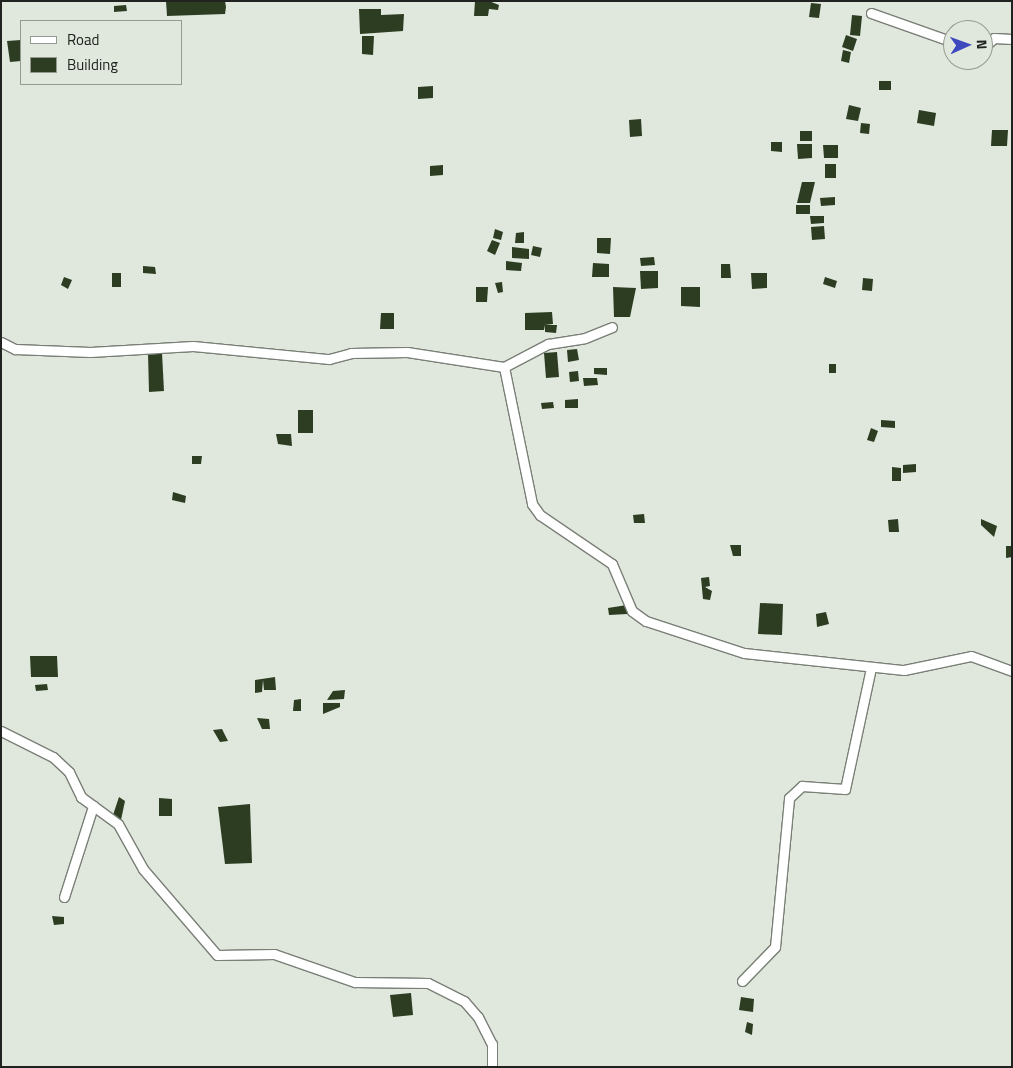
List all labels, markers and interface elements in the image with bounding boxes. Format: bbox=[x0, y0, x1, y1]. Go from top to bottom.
legend bbox=[20, 20, 182, 85]
north arrow bbox=[943, 20, 993, 70]
text: Road bbox=[67, 28, 99, 51]
text: N bbox=[972, 39, 993, 50]
text: Building bbox=[67, 53, 118, 76]

